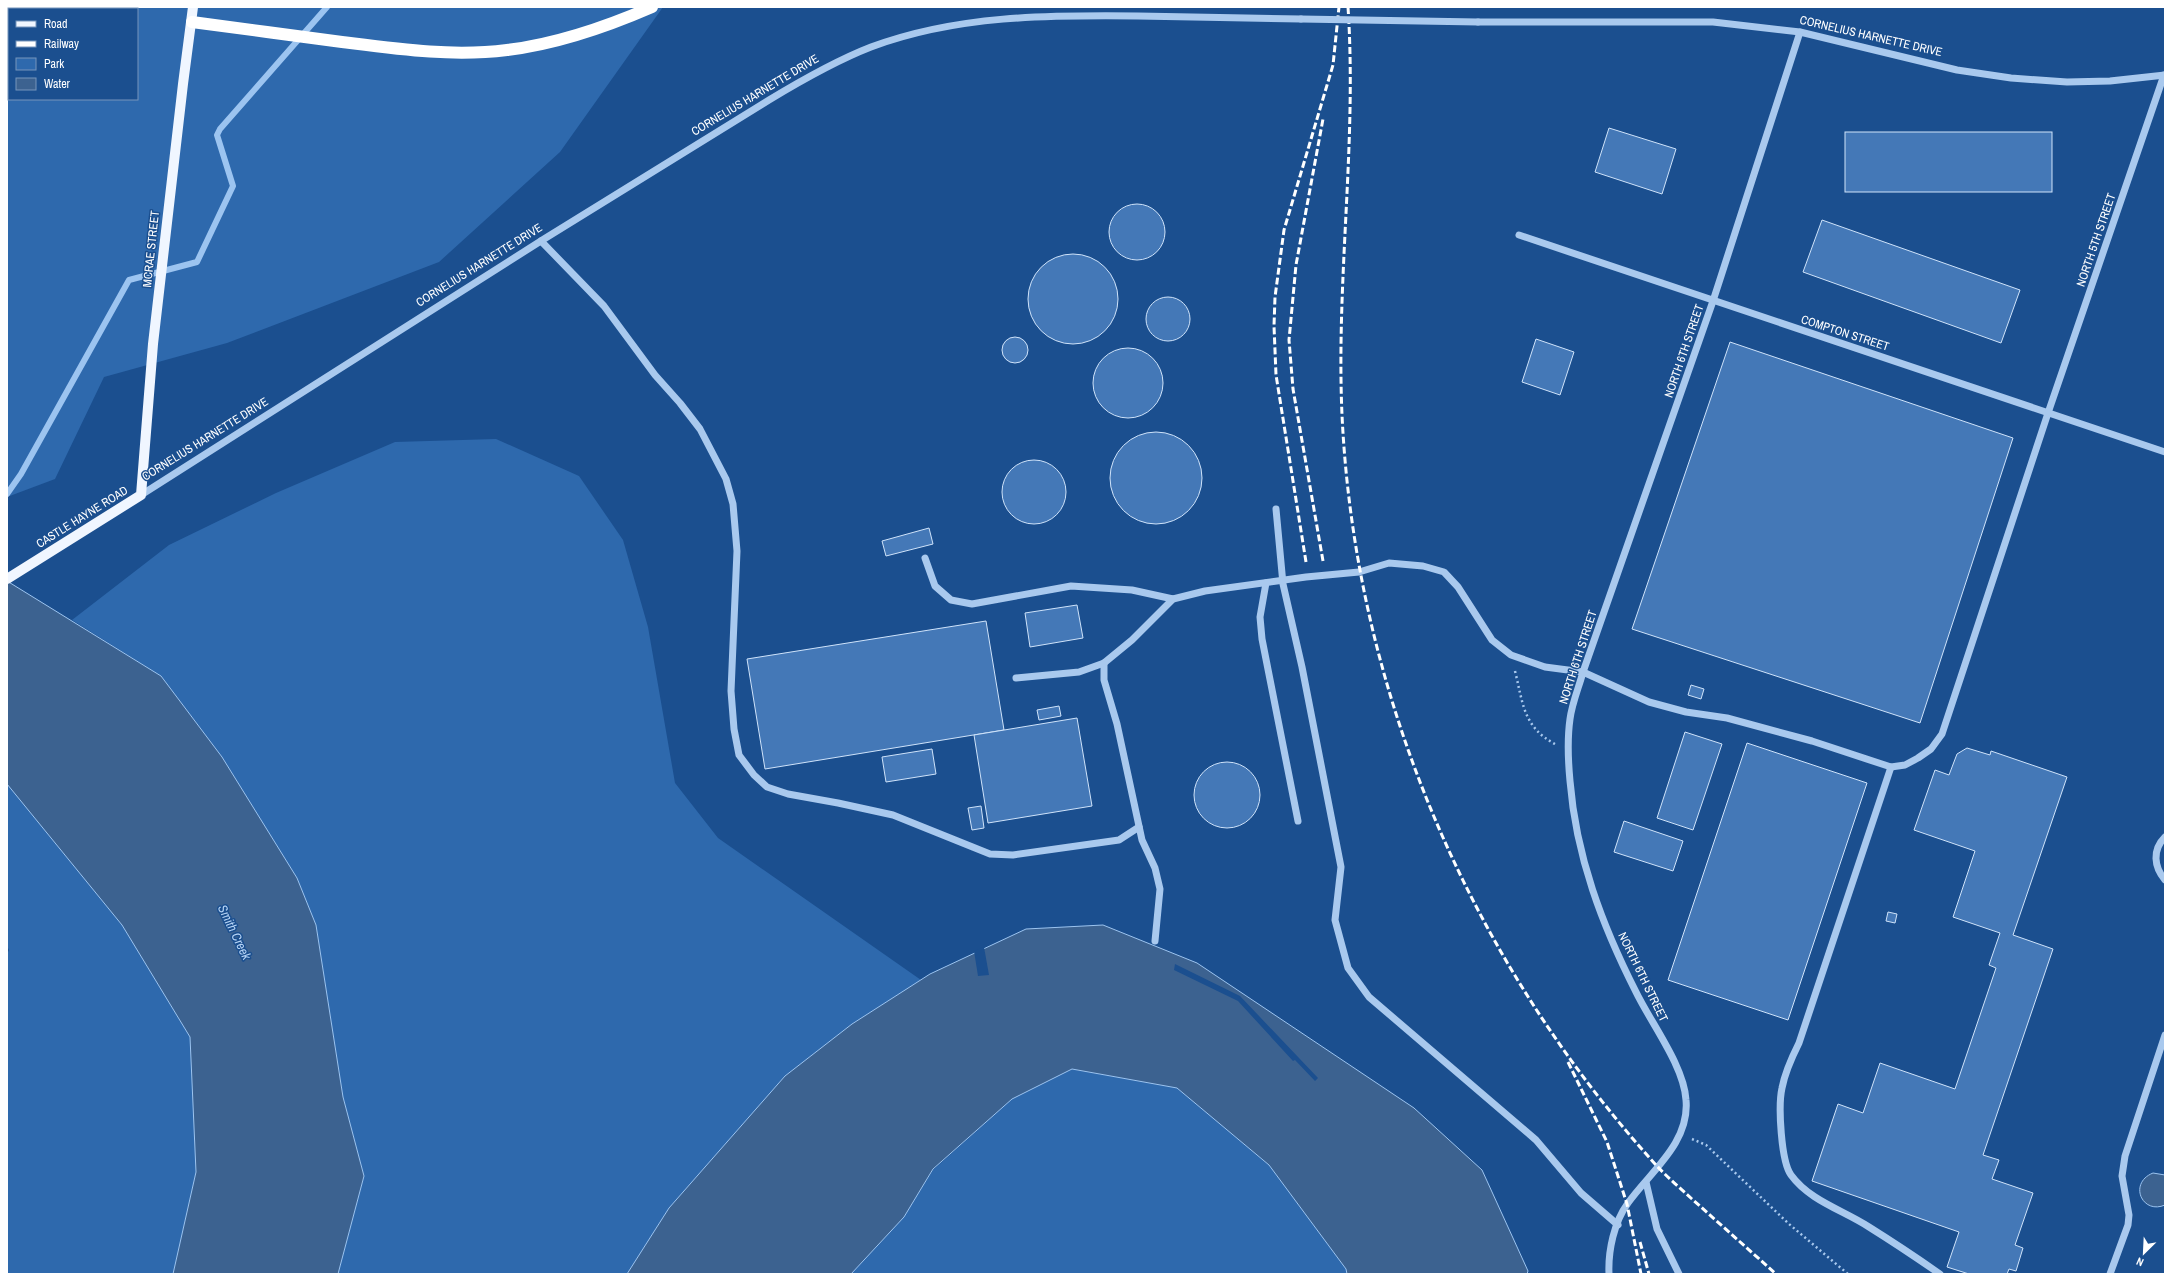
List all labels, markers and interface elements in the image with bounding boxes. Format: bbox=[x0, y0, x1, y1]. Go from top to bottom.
legend bbox=[8, 8, 138, 100]
street label: CORNELIUS HARNETTE DRIVE bbox=[1798, 12, 1944, 60]
text: Road bbox=[44, 16, 68, 32]
text: Railway bbox=[44, 36, 79, 52]
street label: CORNELIUS HARNETTE DRIVE bbox=[688, 51, 822, 139]
text: Park bbox=[44, 56, 64, 72]
text: Water bbox=[44, 76, 71, 92]
street label: NORTH 5TH STREET bbox=[2073, 191, 2119, 289]
street label: MCRAE STREET bbox=[139, 210, 163, 288]
street label: CORNELIUS HARNETTE DRIVE bbox=[413, 220, 545, 310]
street label: NORTH 6TH STREET bbox=[1661, 302, 1707, 400]
street label: COMPTON STREET bbox=[1799, 311, 1891, 355]
street label: CORNELIUS HARNETTE DRIVE bbox=[139, 394, 271, 484]
street label: CASTLE HAYNE ROAD bbox=[33, 482, 131, 552]
street label: NORTH 6TH STREET bbox=[1555, 608, 1601, 706]
water label: Smith Creek bbox=[214, 902, 255, 963]
street label: NORTH 6TH STREET bbox=[1614, 930, 1672, 1024]
north arrow bbox=[2124, 1233, 2164, 1273]
text: N bbox=[2134, 1254, 2146, 1270]

